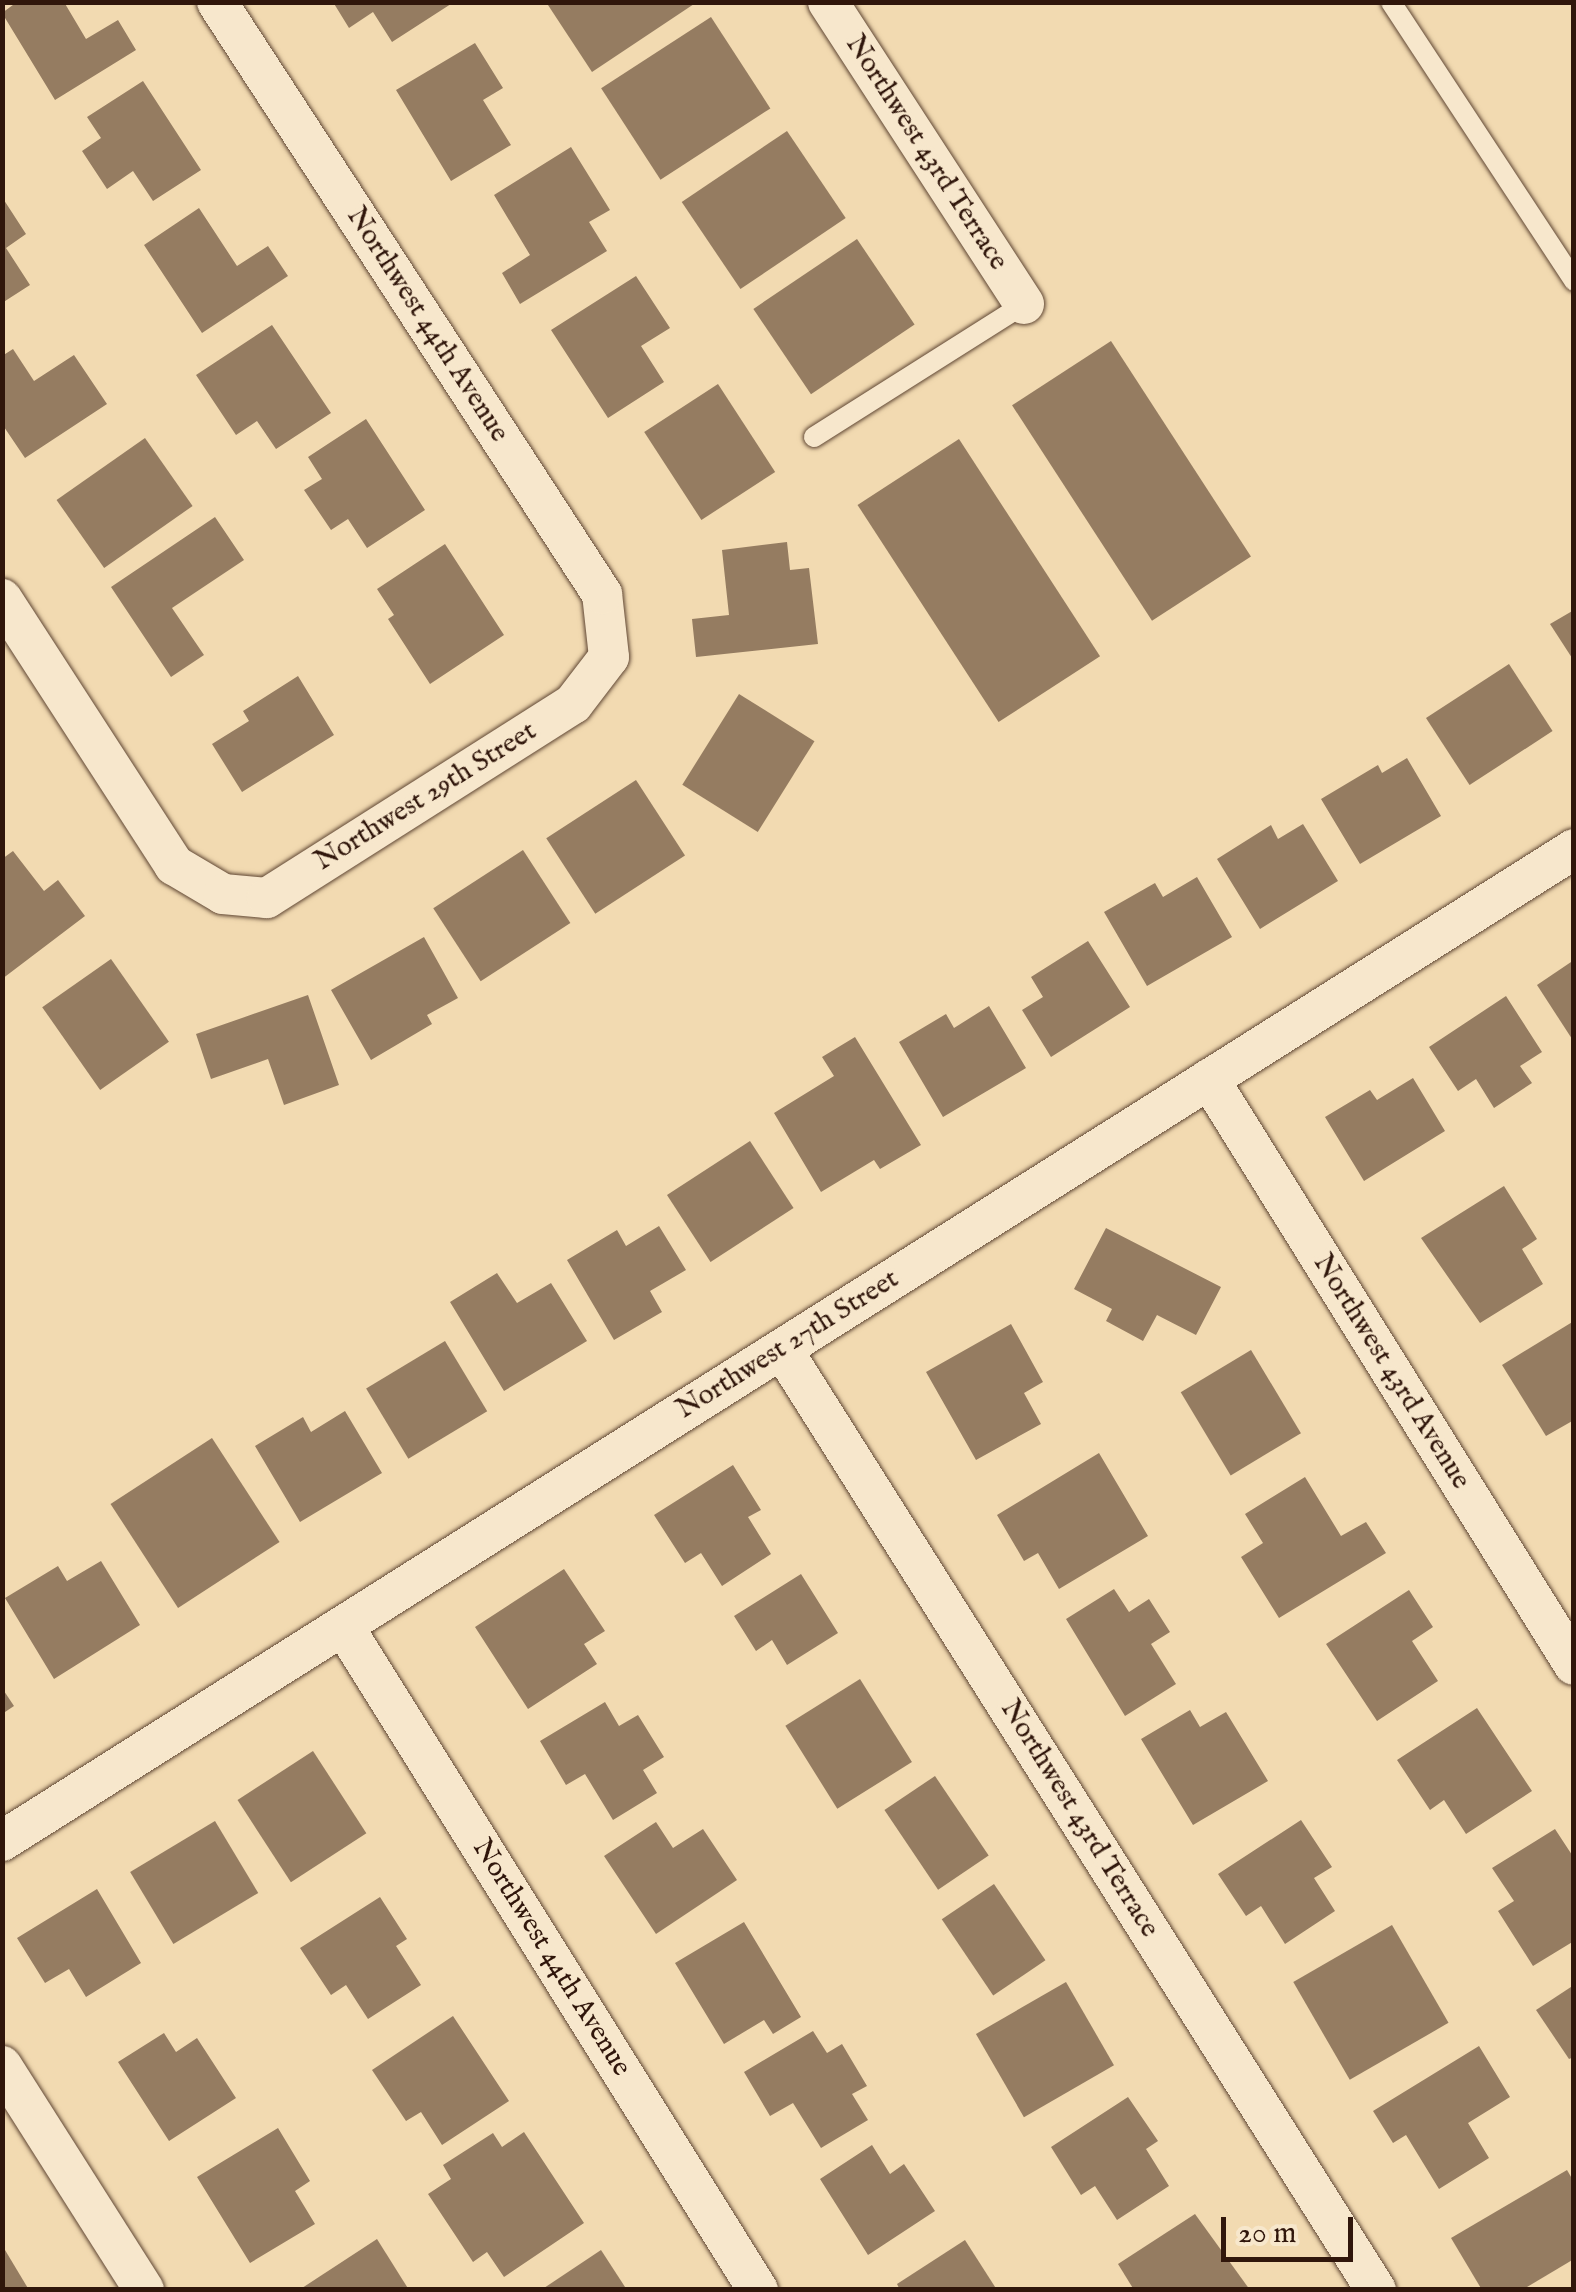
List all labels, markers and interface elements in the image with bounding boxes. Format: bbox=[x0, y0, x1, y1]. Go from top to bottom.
street label: Northwest 43rd Terrace bbox=[837, 29, 1015, 277]
street label: Northwest 44th Avenue bbox=[339, 201, 515, 449]
street label: Northwest 29th Street bbox=[309, 715, 543, 879]
street label: Northwest 43rd Avenue bbox=[1305, 1248, 1477, 1496]
street label: Northwest 27th Street bbox=[671, 1263, 905, 1427]
street label: Northwest 43rd Terrace bbox=[992, 1694, 1166, 1944]
street label: Northwest 44th Avenue bbox=[464, 1833, 638, 2083]
scale bar bbox=[1226, 2197, 1358, 2259]
text: 20 m bbox=[1238, 2215, 1297, 2253]

